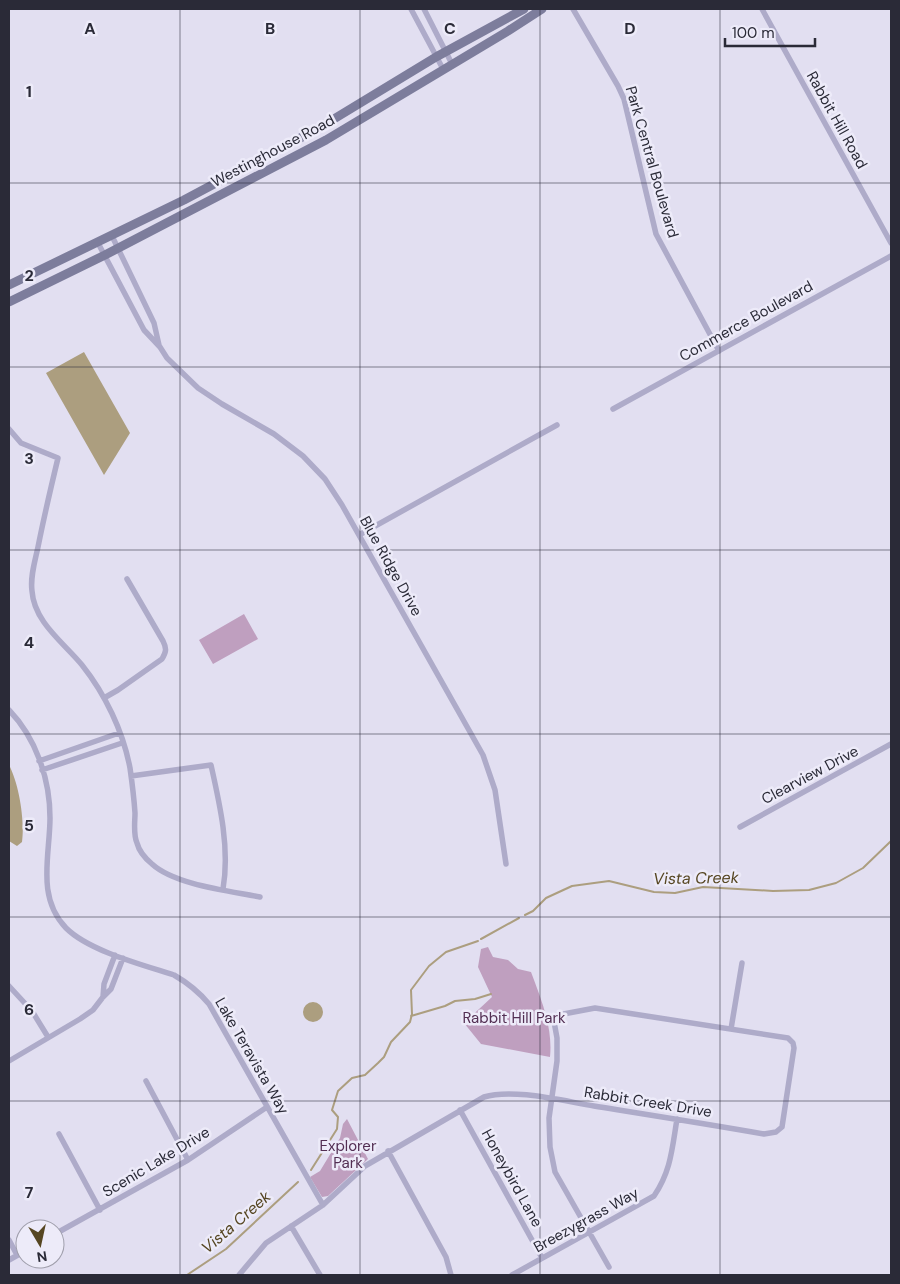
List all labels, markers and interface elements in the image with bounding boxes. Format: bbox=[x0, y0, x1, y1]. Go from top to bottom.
scale bar bbox=[725, 15, 815, 47]
text: A bbox=[84, 18, 96, 39]
text: B bbox=[265, 18, 275, 39]
text: C bbox=[444, 18, 456, 39]
text: D bbox=[624, 18, 636, 39]
text: 100 m bbox=[732, 23, 775, 43]
street label: Rabbit Hill Road bbox=[802, 68, 872, 172]
text: 1 bbox=[26, 81, 32, 102]
street label: Park Central Boulevard bbox=[621, 84, 683, 240]
street label: Westinghouse Road bbox=[208, 110, 338, 192]
text: 2 bbox=[24, 265, 34, 286]
street label: Commerce Boulevard bbox=[676, 276, 816, 366]
text: 3 bbox=[24, 448, 34, 469]
street label: Blue Ridge Drive bbox=[355, 512, 427, 620]
text: 4 bbox=[24, 632, 34, 653]
street label: Clearview Drive bbox=[758, 741, 862, 809]
text: 5 bbox=[24, 815, 34, 836]
water label: Vista Creek bbox=[653, 867, 740, 889]
street label: Lake Teravista Way bbox=[210, 994, 294, 1118]
text: 6 bbox=[24, 999, 34, 1020]
park label: Rabbit Hill Park bbox=[462, 1008, 566, 1028]
street label: Rabbit Creek Drive bbox=[583, 1082, 713, 1122]
street label: Scenic Lake Drive bbox=[99, 1122, 213, 1202]
street label: Honeybird Lane bbox=[477, 1125, 547, 1231]
park label: Explorer Park bbox=[320, 1136, 377, 1173]
text: 7 bbox=[25, 1182, 34, 1203]
street label: Breezygrass Way bbox=[530, 1183, 643, 1257]
water label: Vista Creek bbox=[197, 1185, 276, 1258]
north arrow bbox=[15, 1219, 65, 1269]
text: N bbox=[36, 1247, 48, 1267]

